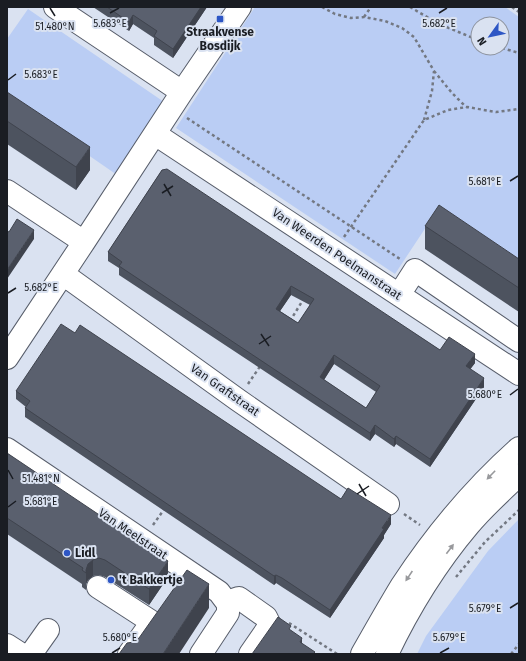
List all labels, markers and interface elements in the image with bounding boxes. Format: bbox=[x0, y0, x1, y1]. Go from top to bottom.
marker: Straakvense Bosdijk bbox=[215, 14, 225, 24]
north arrow bbox=[470, 16, 510, 56]
text: 5.683°E bbox=[93, 18, 127, 30]
text: 5.682°E bbox=[422, 18, 456, 30]
text: 51.480°N bbox=[35, 21, 75, 33]
place label: Straakvense Bosdijk bbox=[186, 25, 254, 53]
text: N bbox=[475, 35, 489, 48]
text: 5.683°E bbox=[24, 69, 58, 81]
text: 5.681°E bbox=[469, 176, 501, 188]
street label: Van Weerden Poelmanstraat bbox=[270, 205, 405, 303]
text: 5.682°E bbox=[24, 282, 58, 294]
street label: Van Graftstraat bbox=[188, 361, 263, 419]
text: 5.680°E bbox=[468, 389, 502, 401]
one-way arrow bbox=[486, 470, 496, 480]
text: 51.481°N bbox=[22, 473, 60, 485]
text: 5.681°E bbox=[25, 496, 57, 508]
street label: Van Meelstraat bbox=[96, 506, 171, 563]
one-way arrow bbox=[446, 544, 454, 554]
place label: Lidl bbox=[75, 546, 96, 560]
marker: Lidl bbox=[62, 548, 72, 558]
one-way arrow bbox=[405, 570, 412, 581]
place label: 't Bakkertje bbox=[119, 573, 183, 587]
marker: 't Bakkertje bbox=[106, 575, 116, 585]
text: 5.679°E bbox=[469, 603, 501, 615]
text: 5.680°E bbox=[103, 632, 137, 644]
text: 5.679°E bbox=[433, 632, 465, 644]

